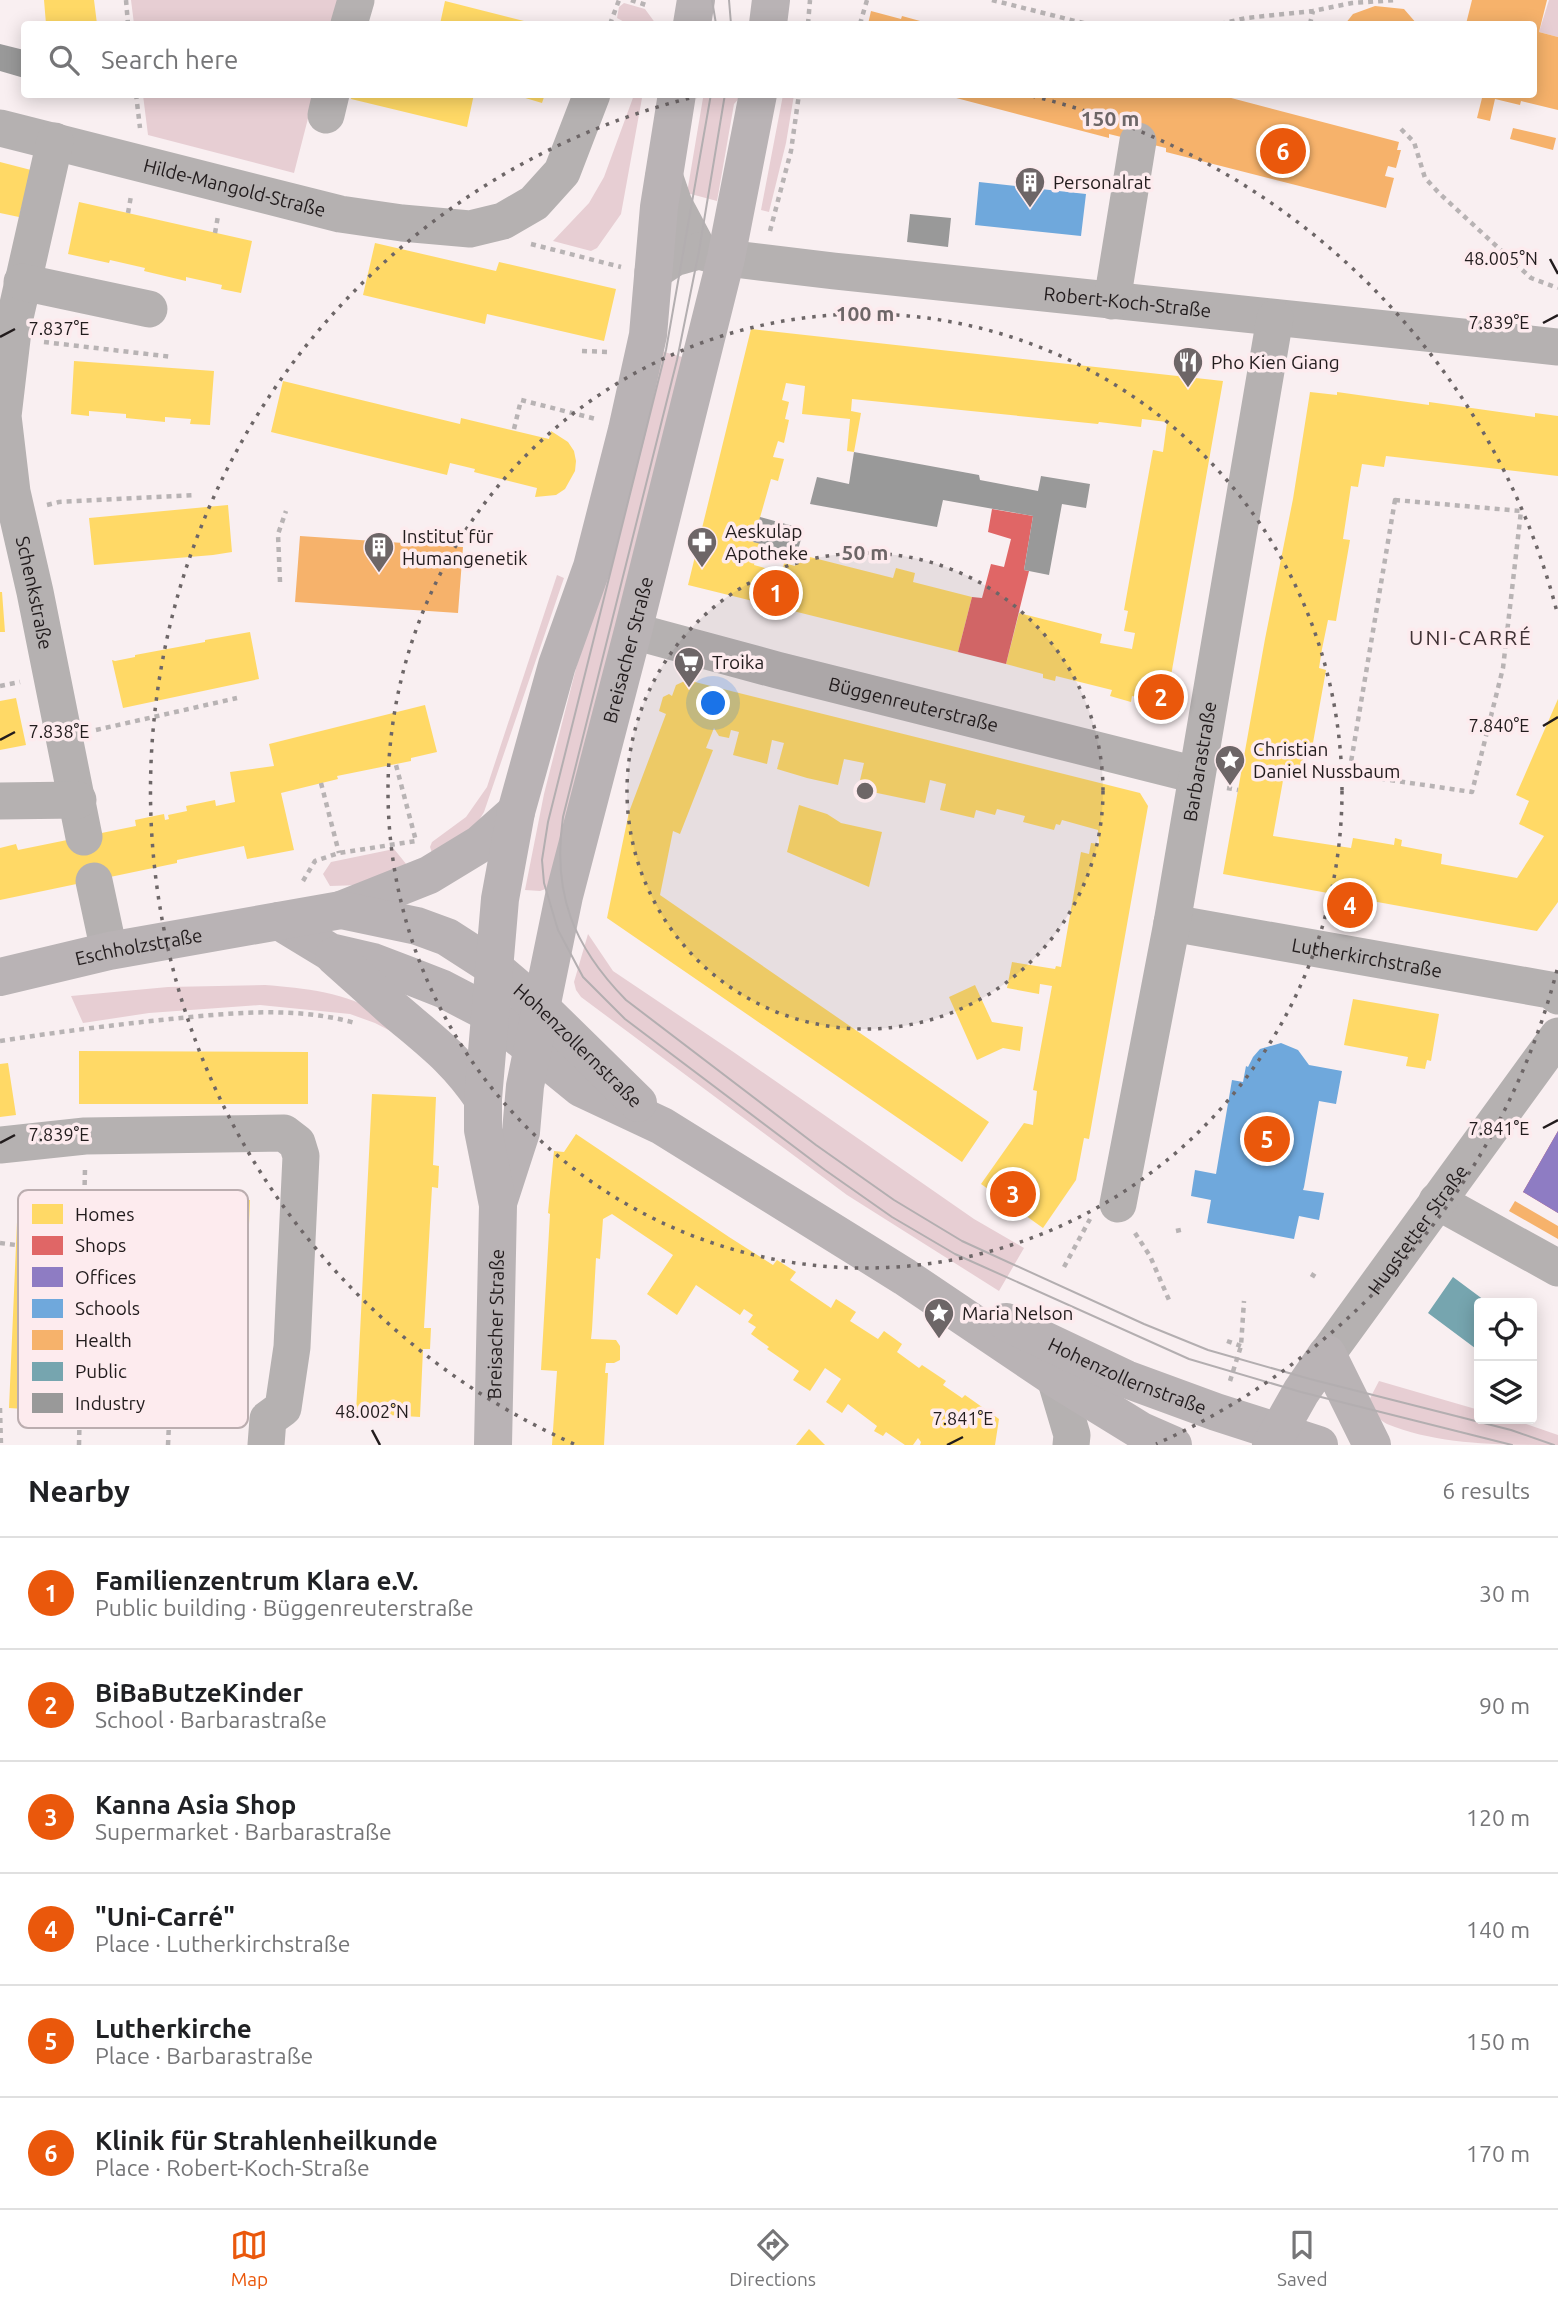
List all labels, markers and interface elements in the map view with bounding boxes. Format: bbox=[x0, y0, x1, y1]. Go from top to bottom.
search box bbox=[21, 21, 1537, 98]
icon: search bbox=[45, 41, 83, 79]
text: Search here bbox=[101, 45, 238, 74]
text: 150 m bbox=[1081, 106, 1139, 130]
pin: 6 bbox=[1260, 125, 1306, 177]
street label: Hilde-Mangold-Straße bbox=[141, 154, 328, 221]
building icon: Personalrat bbox=[1013, 165, 1047, 209]
place label: Personalrat bbox=[1053, 171, 1152, 193]
text: 48.005°N bbox=[1464, 248, 1538, 268]
street label: Robert-Koch-Straße bbox=[1043, 282, 1212, 322]
text: 100 m bbox=[836, 301, 894, 325]
text: 7.839°E bbox=[1469, 312, 1529, 332]
text: 7.837°E bbox=[29, 318, 89, 338]
restaurant icon: Pho Kien Giang bbox=[1171, 345, 1205, 389]
place label: Pho Kien Giang bbox=[1211, 351, 1340, 373]
place label: Aeskulap Apotheke bbox=[725, 520, 808, 564]
place label: Institut für Humangenetik bbox=[402, 525, 528, 569]
pharmacy icon: Aeskulap Apotheke bbox=[685, 525, 719, 569]
building icon: Institut für Humangenetik bbox=[362, 530, 396, 574]
street label: Schenkstraße bbox=[11, 534, 57, 651]
text: 50 m bbox=[842, 540, 888, 564]
pin: 1 bbox=[753, 567, 799, 619]
street label: Breisacher Straße bbox=[598, 574, 657, 726]
district label: UNI-CARRÉ bbox=[1409, 625, 1533, 649]
supermarket icon: Troika bbox=[672, 645, 706, 689]
place label: Troika bbox=[712, 651, 764, 673]
pin: 2 bbox=[1138, 671, 1184, 723]
street label: Büggenreuterstraße bbox=[826, 672, 1001, 736]
your location bbox=[696, 686, 730, 720]
street label: Barbarastraße bbox=[1178, 700, 1221, 823]
text: 7.840°E bbox=[1469, 715, 1529, 735]
text: 7.838°E bbox=[29, 721, 89, 741]
place label: Christian Daniel Nussbaum bbox=[1253, 738, 1401, 782]
place icon: Christian Daniel Nussbaum bbox=[1213, 743, 1247, 787]
centre of rings bbox=[853, 779, 877, 803]
pin: 4 bbox=[1327, 879, 1373, 931]
street label: Eschholzstraße bbox=[73, 924, 204, 970]
street label: Lutherkirchstraße bbox=[1290, 933, 1444, 982]
street label: Hohenzollernstraße bbox=[509, 979, 647, 1112]
pin: 5 bbox=[1244, 1113, 1290, 1165]
text: 7.841°E bbox=[1469, 1118, 1529, 1138]
text: 7.839°E bbox=[29, 1124, 89, 1144]
street label: Hugstetter Straße bbox=[1363, 1160, 1472, 1298]
pin: 3 bbox=[990, 1168, 1036, 1220]
legend bbox=[18, 1190, 248, 1428]
text: Homes bbox=[75, 1203, 135, 1225]
text: Shops bbox=[75, 1234, 126, 1256]
street label: Breisacher Straße bbox=[483, 1249, 508, 1400]
text: Offices bbox=[75, 1266, 136, 1288]
place icon: Maria Nelson bbox=[922, 1296, 956, 1340]
text: Schools bbox=[75, 1297, 140, 1319]
map controls bbox=[1474, 1298, 1537, 1424]
button: locate bbox=[1474, 1298, 1537, 1361]
place label: Maria Nelson bbox=[962, 1302, 1073, 1324]
text: Health bbox=[75, 1329, 132, 1351]
street label: Hohenzollernstraße bbox=[1045, 1333, 1209, 1419]
text: Public bbox=[75, 1360, 127, 1382]
button: layers bbox=[1474, 1361, 1537, 1424]
text: Industry bbox=[75, 1392, 145, 1414]
text: 48.002°N bbox=[335, 1401, 409, 1421]
text: 7.841°E bbox=[933, 1408, 993, 1428]
text: Nearby bbox=[28, 1474, 130, 1508]
text: 6 results bbox=[1442, 1478, 1530, 1503]
text: Familienzentrum Klara e.V. bbox=[95, 1566, 419, 1595]
text: 1 bbox=[45, 1581, 57, 1606]
text: 30 m bbox=[1479, 1581, 1530, 1606]
text: Public building · Büggenreuterstraße bbox=[95, 1595, 474, 1620]
text: BiBaButzeKinder bbox=[95, 1678, 303, 1707]
text: 2 bbox=[45, 1693, 57, 1718]
text: 90 m bbox=[1479, 1693, 1530, 1718]
text: School · Barbarastraße bbox=[95, 1707, 327, 1732]
text: Kanna Asia Shop bbox=[95, 1790, 296, 1819]
text: 3 bbox=[45, 1805, 57, 1830]
text: 120 m bbox=[1466, 1805, 1530, 1830]
text: Supermarket · Barbarastraße bbox=[95, 1819, 392, 1844]
text: "Uni-Carré" bbox=[95, 1902, 235, 1931]
text: 4 bbox=[45, 1917, 57, 1942]
text: 140 m bbox=[1466, 1917, 1530, 1942]
text: Place · Lutherkirchstraße bbox=[95, 1931, 350, 1956]
text: Lutherkirche bbox=[95, 2014, 252, 2043]
text: 5 bbox=[45, 2029, 57, 2054]
text: 150 m bbox=[1466, 2029, 1530, 2054]
text: Place · Barbarastraße bbox=[95, 2043, 313, 2068]
text: Klinik für Strahlenheilkunde bbox=[95, 2126, 438, 2155]
text: 6 bbox=[45, 2141, 57, 2166]
text: 170 m bbox=[1466, 2141, 1530, 2166]
text: Place · Robert-Koch-Straße bbox=[95, 2155, 370, 2180]
tab: Map bbox=[230, 2226, 268, 2290]
tab: Directions bbox=[729, 2226, 816, 2290]
tab: Saved bbox=[1277, 2226, 1328, 2290]

